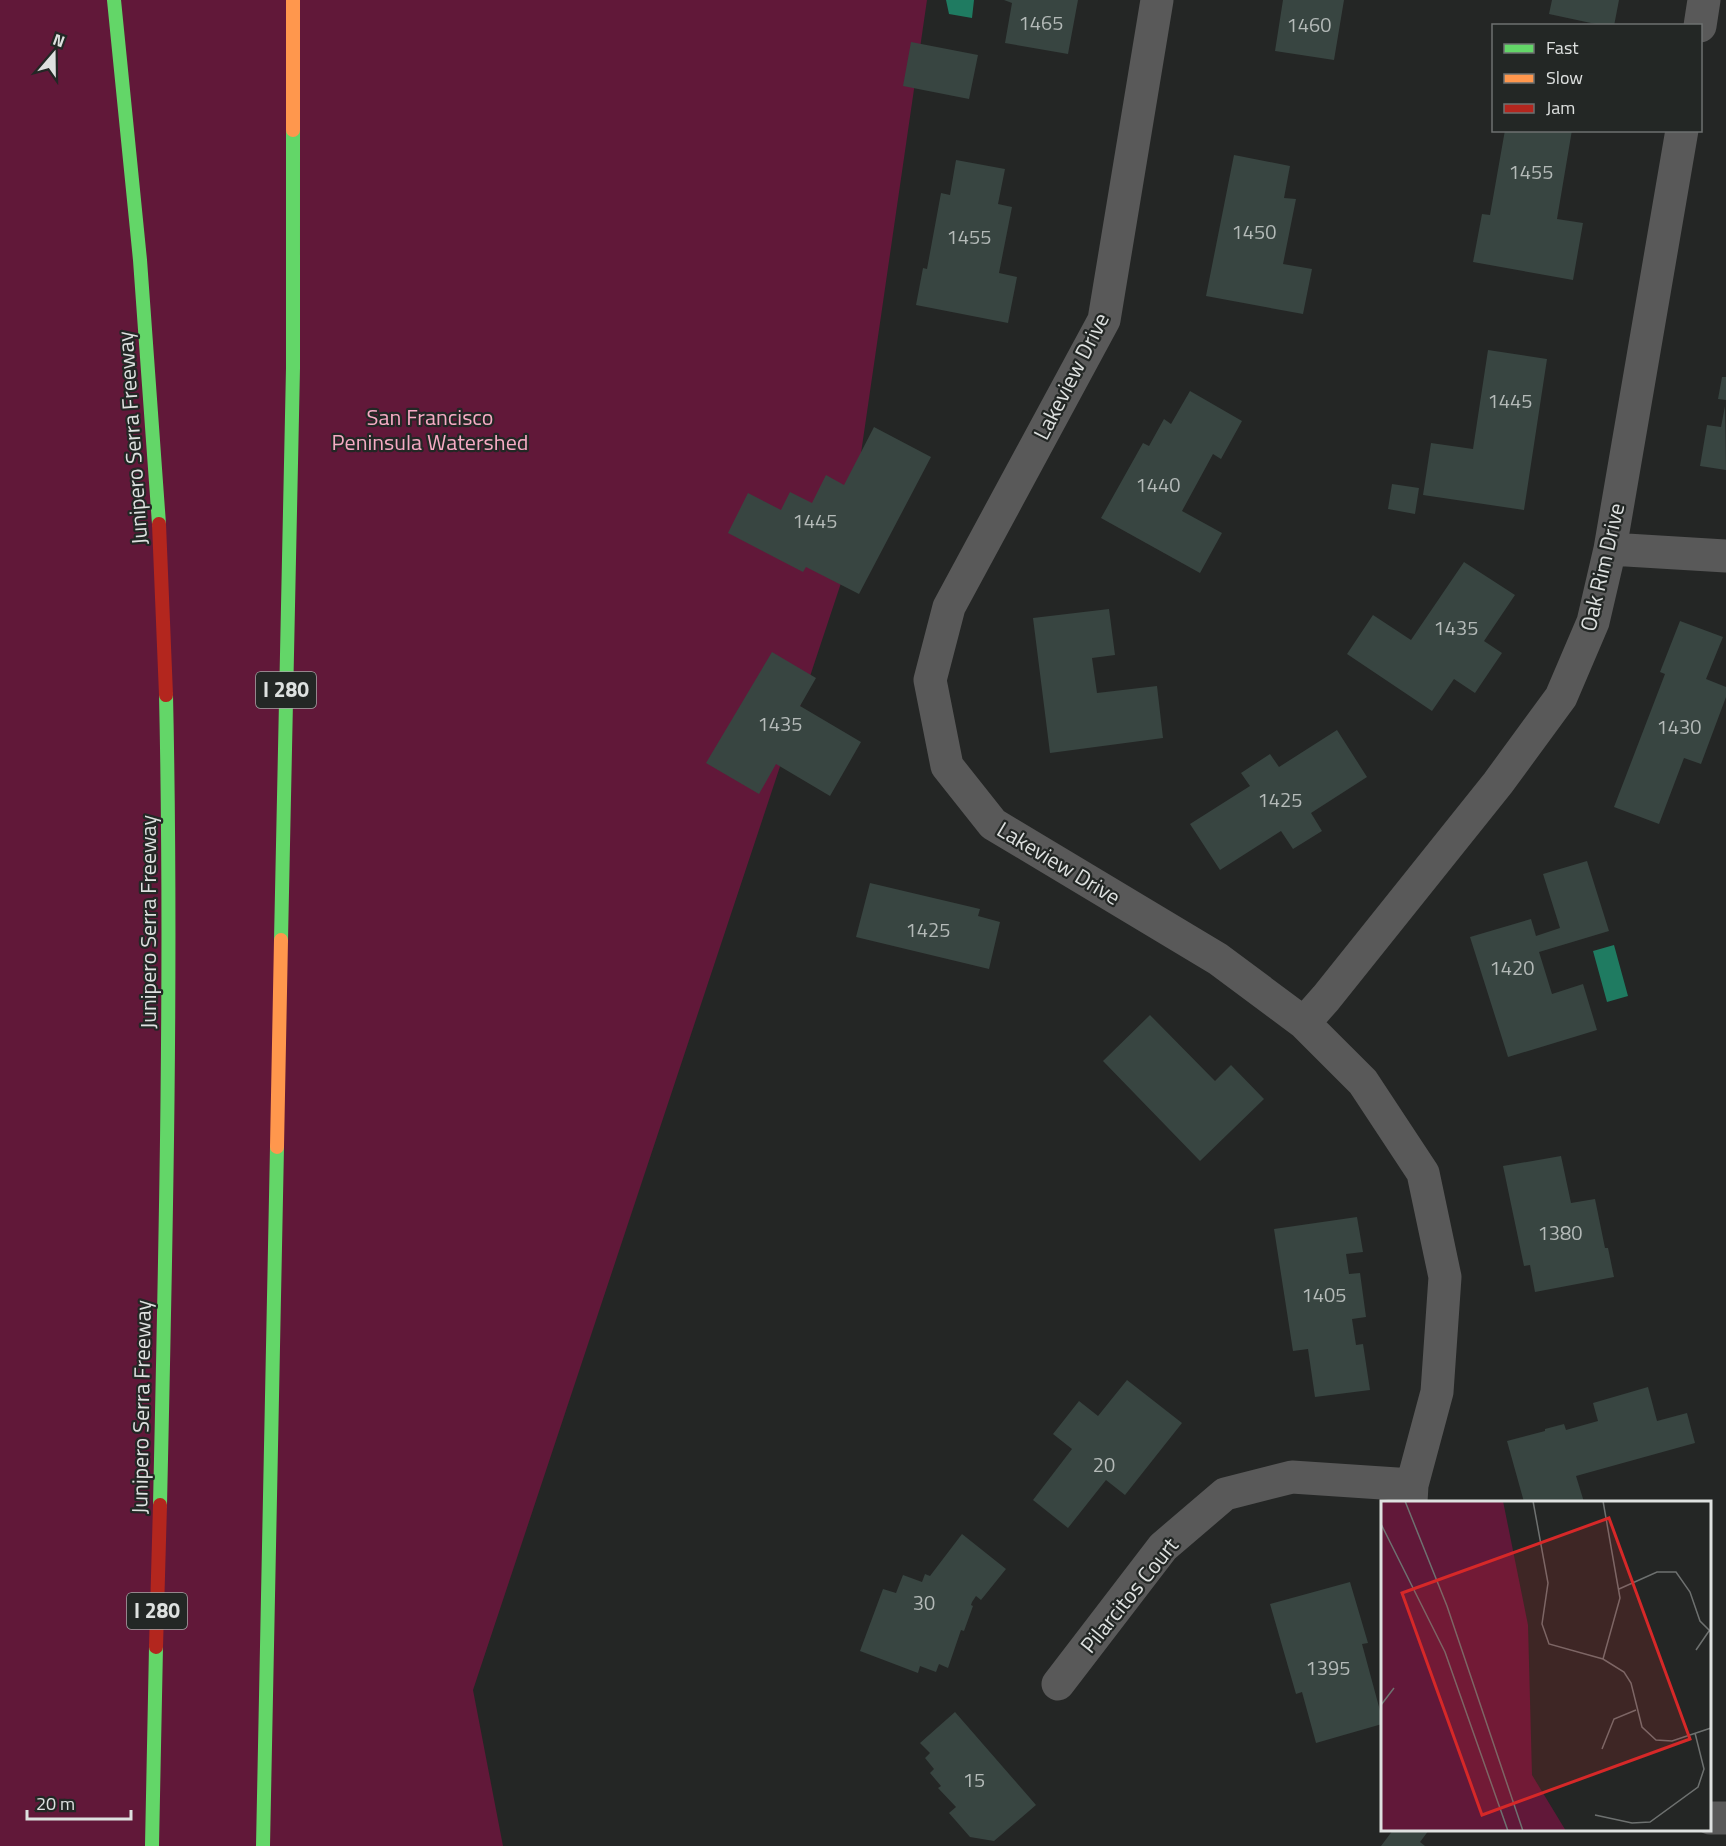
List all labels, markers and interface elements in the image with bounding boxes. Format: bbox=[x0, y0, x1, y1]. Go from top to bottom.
house number: 1465 bbox=[1019, 7, 1063, 38]
house number: 1460 bbox=[1287, 9, 1331, 40]
north arrow bbox=[24, 24, 84, 84]
legend bbox=[1492, 24, 1702, 132]
text: N bbox=[50, 27, 68, 53]
text: Fast bbox=[1546, 34, 1579, 61]
text: Slow bbox=[1546, 64, 1583, 91]
text: Jam bbox=[1546, 94, 1575, 121]
house number: 1455 bbox=[1509, 156, 1553, 187]
house number: 1450 bbox=[1232, 216, 1276, 247]
house number: 1455 bbox=[947, 221, 991, 252]
street label: Lakeview Drive bbox=[1024, 306, 1118, 446]
street label: Junipero Serra Freeway bbox=[108, 330, 156, 546]
house number: 1445 bbox=[1488, 385, 1532, 416]
park label: San Francisco Peninsula Watershed bbox=[332, 400, 528, 459]
house number: 1440 bbox=[1136, 469, 1180, 500]
street label: Oak Rim Drive bbox=[1571, 500, 1633, 634]
house number: 1445 bbox=[793, 505, 837, 536]
house number: 1435 bbox=[1434, 612, 1478, 643]
road number: I 280 bbox=[256, 672, 316, 708]
house number: 1435 bbox=[758, 708, 802, 739]
house number: 1430 bbox=[1657, 711, 1701, 742]
house number: 1425 bbox=[1258, 784, 1302, 815]
street label: Lakeview Drive bbox=[991, 813, 1127, 913]
street label: Junipero Serra Freeway bbox=[131, 815, 165, 1029]
house number: 1425 bbox=[906, 914, 950, 945]
house number: 1420 bbox=[1490, 952, 1534, 983]
house number: 1380 bbox=[1538, 1217, 1582, 1248]
house number: 1405 bbox=[1302, 1279, 1346, 1310]
street label: Junipero Serra Freeway bbox=[122, 1299, 160, 1514]
house number: 20 bbox=[1093, 1449, 1115, 1480]
inset map bbox=[1381, 1501, 1711, 1831]
street label: Pilarcitos Court bbox=[1072, 1529, 1187, 1660]
house number: 30 bbox=[913, 1587, 935, 1618]
road number: I 280 bbox=[127, 1593, 187, 1629]
house number: 1395 bbox=[1306, 1652, 1350, 1683]
house number: 15 bbox=[963, 1764, 985, 1795]
scale bar bbox=[27, 1783, 130, 1821]
text: 20 m bbox=[36, 1790, 75, 1817]

